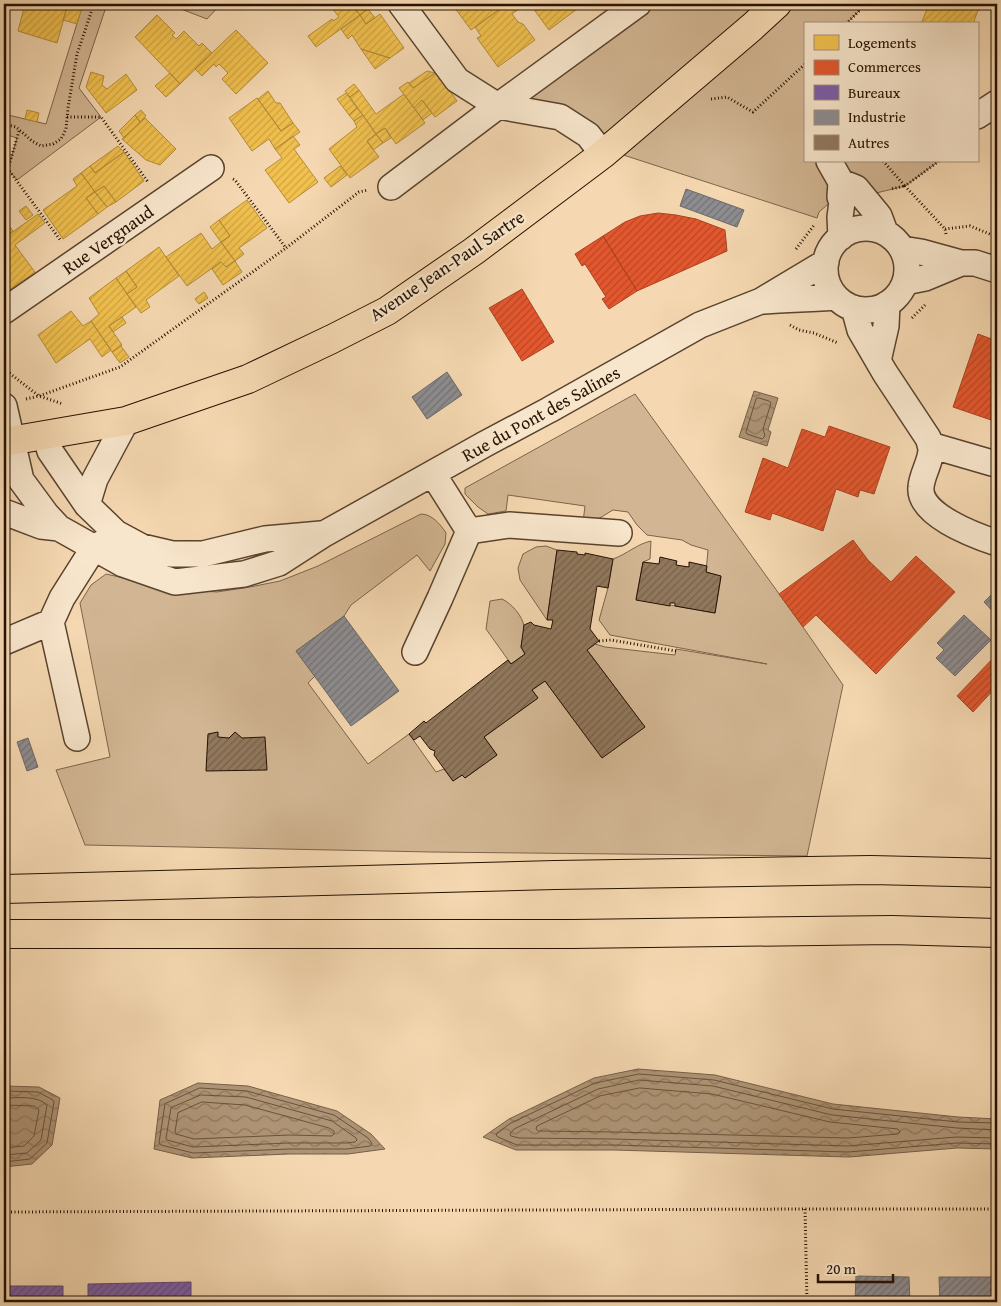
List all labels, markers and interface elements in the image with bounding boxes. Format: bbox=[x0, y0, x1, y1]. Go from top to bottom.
legend bbox=[804, 22, 978, 162]
text: Logements bbox=[848, 32, 916, 53]
text: Commerces bbox=[848, 56, 921, 77]
text: Bureaux bbox=[848, 82, 901, 103]
text: Industrie bbox=[848, 106, 906, 127]
text: Autres bbox=[848, 132, 890, 153]
street label: Rue Vergnaud bbox=[57, 198, 159, 281]
street label: Avenue Jean-Paul Sartre bbox=[364, 204, 530, 328]
street label: Rue du Pont des Salines bbox=[457, 359, 625, 468]
scale bar bbox=[818, 1251, 894, 1283]
text: 20 m bbox=[826, 1258, 857, 1279]

